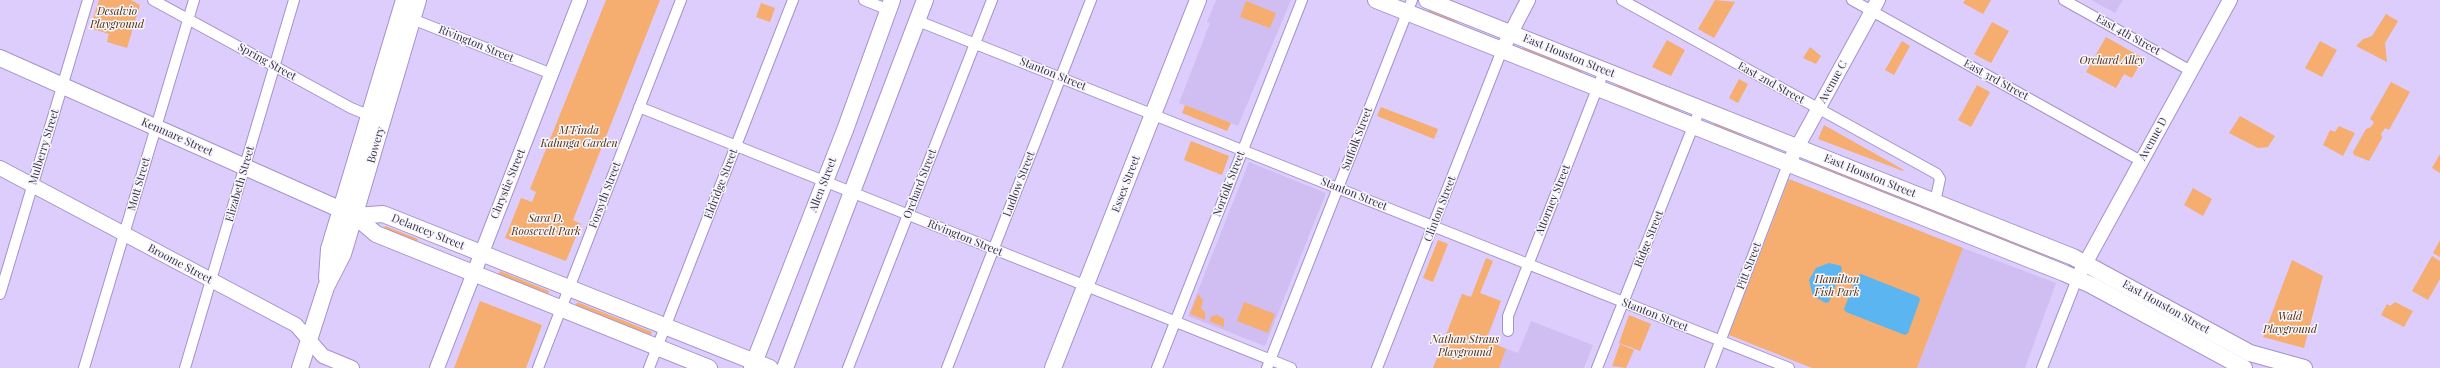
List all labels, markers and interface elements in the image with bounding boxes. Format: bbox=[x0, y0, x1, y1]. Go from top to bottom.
park label: Desalvio Playground bbox=[90, 5, 144, 31]
street label: East 4th Street bbox=[2093, 12, 2163, 58]
street label: Rivington Street bbox=[436, 23, 516, 65]
street label: East Houston Street bbox=[1521, 32, 1617, 80]
street label: Spring Street bbox=[235, 40, 299, 84]
park label: Orchard Alley bbox=[2079, 54, 2145, 68]
street label: Stanton Street bbox=[1018, 55, 1088, 93]
street label: East 3rd Street bbox=[1961, 57, 2031, 103]
street label: Avenue C bbox=[1816, 58, 1850, 106]
street label: East 2nd Street bbox=[1735, 59, 1807, 107]
street label: Suffolk Street bbox=[1339, 105, 1375, 173]
street label: Mulberry Street bbox=[26, 108, 62, 186]
street label: Kenmare Street bbox=[139, 115, 215, 159]
street label: Avenue D bbox=[2136, 115, 2170, 163]
park label: M’Finda Kalunga Garden bbox=[540, 124, 618, 150]
street label: Bowery bbox=[365, 125, 387, 165]
street label: Elizabeth Street bbox=[223, 145, 257, 223]
street label: Chrystie Street bbox=[488, 147, 528, 221]
street label: Eldridge Street bbox=[702, 147, 740, 221]
street label: Orchard Street bbox=[901, 147, 939, 221]
street label: Ludlow Street bbox=[1000, 149, 1038, 219]
street label: Norfolk Street bbox=[1210, 149, 1248, 219]
street label: East Houston Street bbox=[1822, 152, 1918, 200]
street label: Essex Street bbox=[1109, 154, 1143, 214]
street label: Mott Street bbox=[125, 156, 153, 212]
street label: Allen Street bbox=[807, 156, 839, 214]
street label: Forsyth Street bbox=[586, 160, 624, 230]
street label: Attorney Street bbox=[1533, 163, 1573, 237]
street label: Clinton Street bbox=[1421, 174, 1459, 244]
street label: Stanton Street bbox=[1319, 175, 1389, 213]
street label: Ridge Street bbox=[1632, 209, 1666, 269]
street label: Delancey Street bbox=[390, 211, 466, 253]
park label: Sara D. Roosevelt Park bbox=[511, 212, 581, 238]
street label: Rivington Street bbox=[925, 217, 1005, 259]
street label: Broome Street bbox=[145, 241, 215, 287]
street label: Pitt Street bbox=[1734, 241, 1764, 291]
park label: Hamilton Fish Park bbox=[1815, 273, 1859, 299]
street label: East Houston Street bbox=[2120, 277, 2212, 337]
street label: Stanton Street bbox=[1620, 296, 1690, 334]
park label: Wald Playground bbox=[2263, 310, 2317, 336]
park label: Nathan Straus Playground bbox=[1431, 333, 1499, 359]

